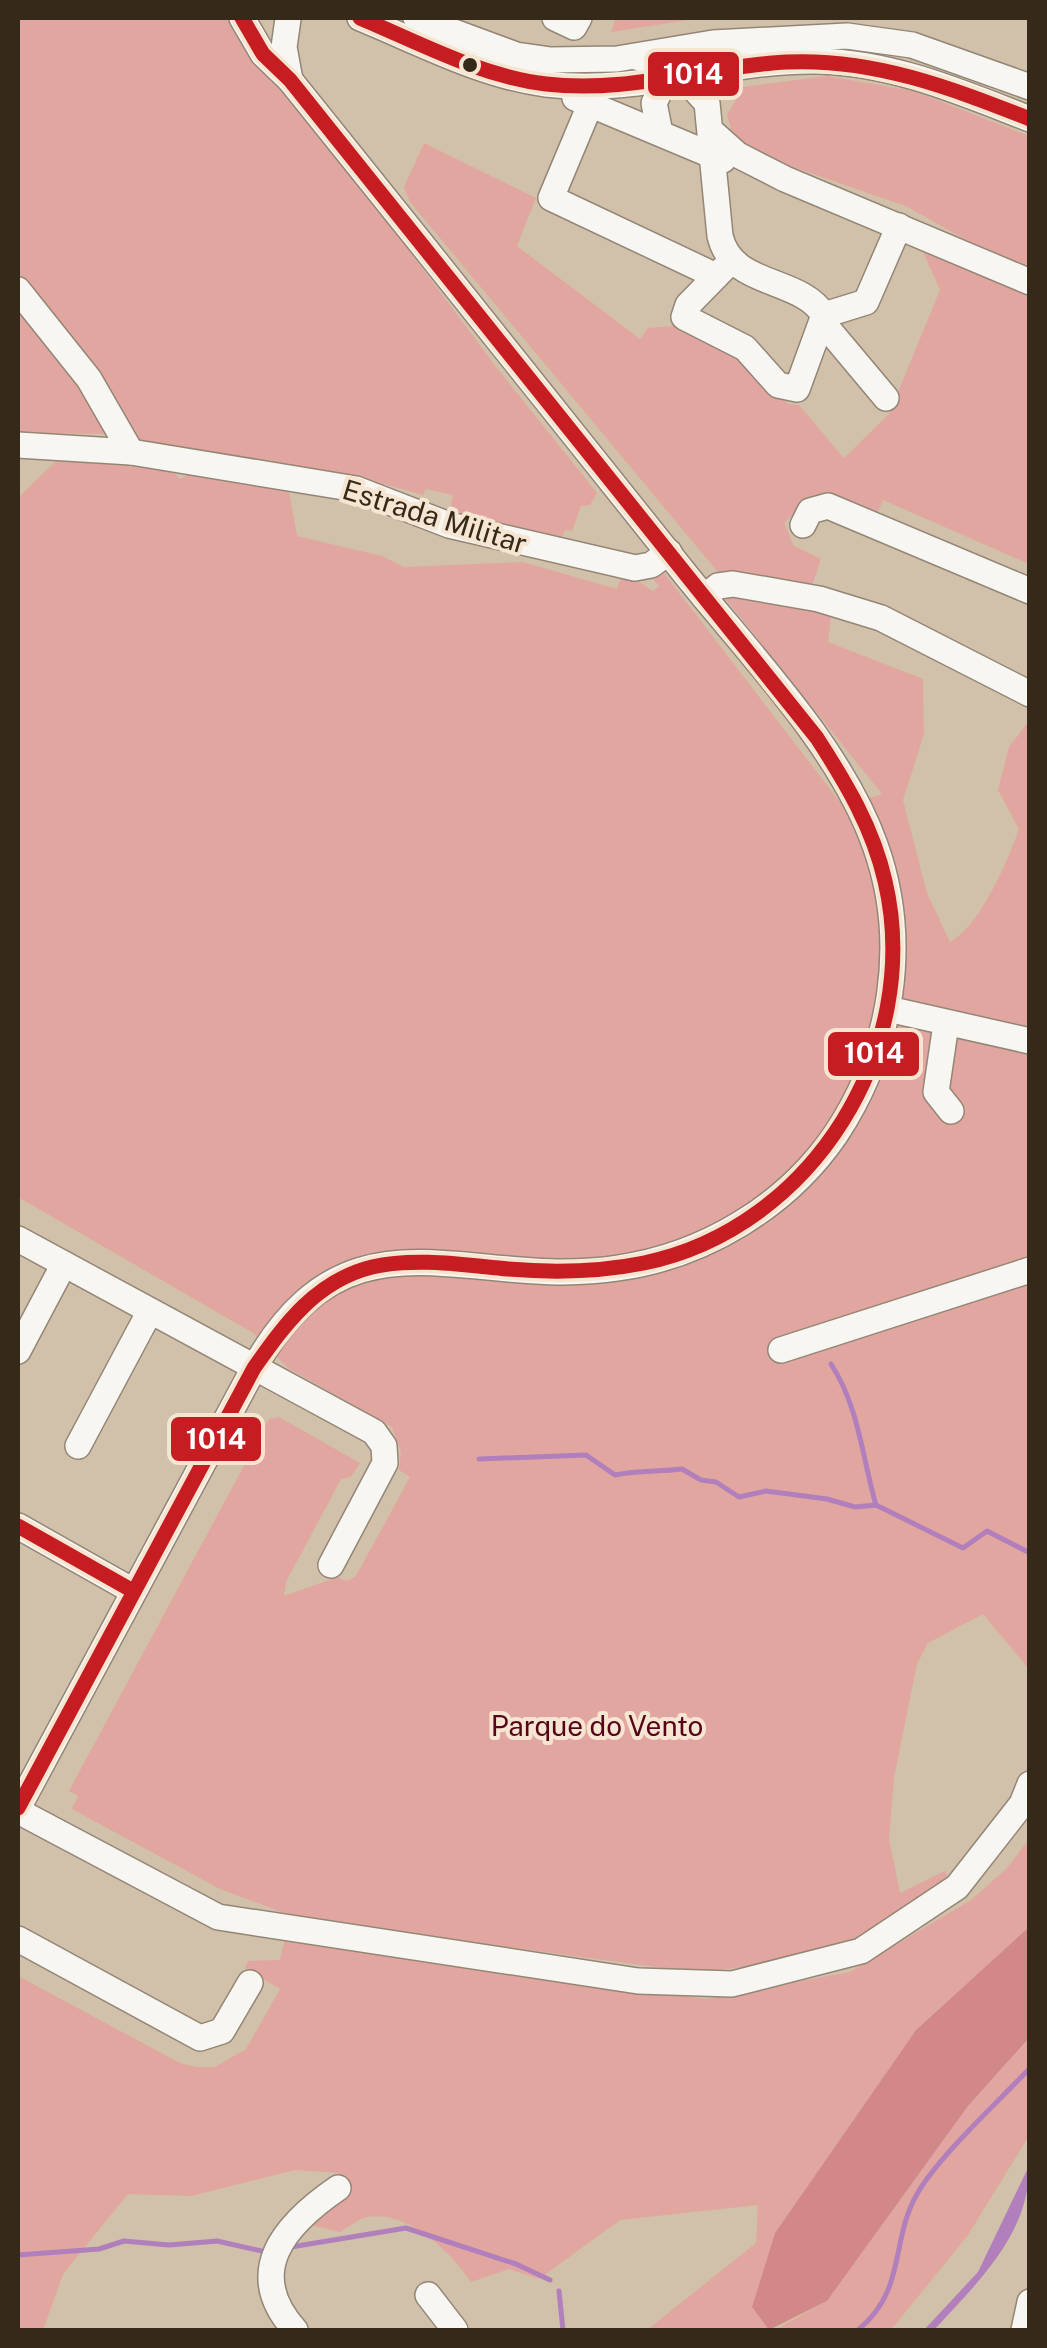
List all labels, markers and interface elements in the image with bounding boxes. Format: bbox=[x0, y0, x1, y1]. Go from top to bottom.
line badge: 1014 bbox=[646, 50, 741, 98]
unlabelled marker bbox=[460, 55, 480, 75]
text: 1014 bbox=[663, 57, 723, 90]
street label: Estrada Militar bbox=[339, 472, 531, 560]
line badge: 1014 bbox=[826, 1030, 921, 1078]
text: 1014 bbox=[844, 1036, 904, 1069]
line badge: 1014 bbox=[169, 1415, 263, 1463]
text: 1014 bbox=[186, 1422, 246, 1455]
park label: Parque do Vento bbox=[491, 1709, 703, 1742]

